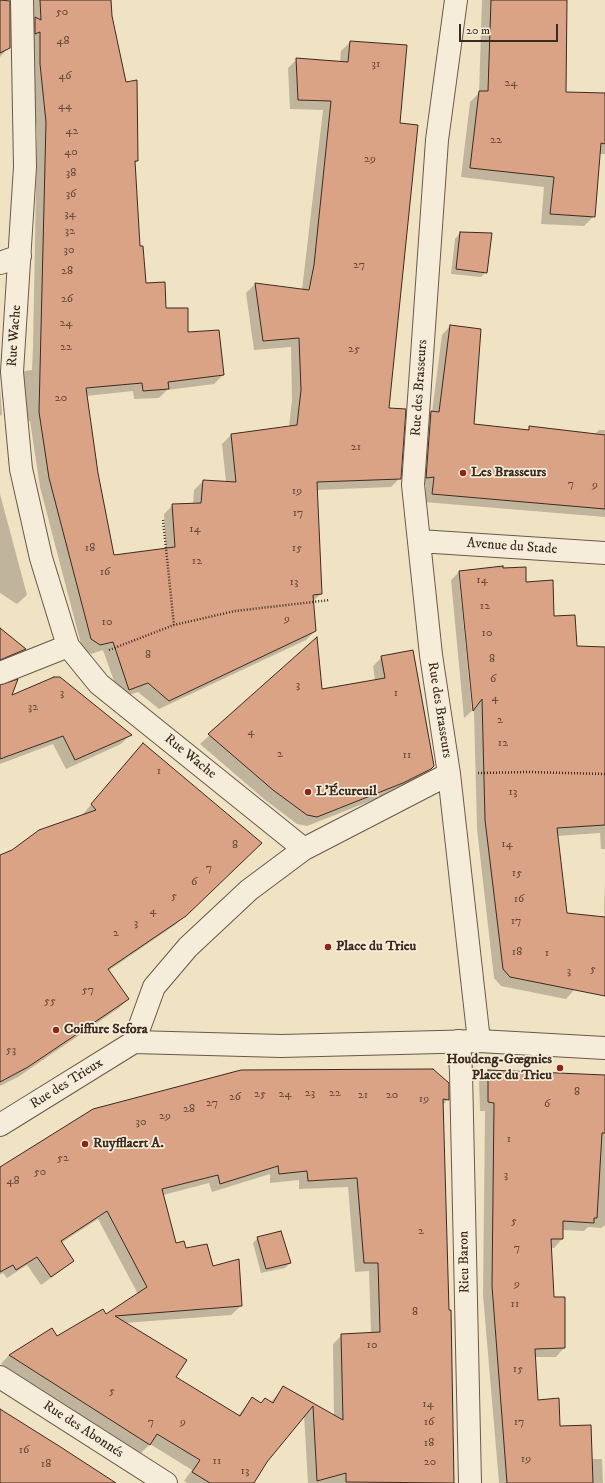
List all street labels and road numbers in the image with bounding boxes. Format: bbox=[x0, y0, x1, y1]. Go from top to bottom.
street label: Rue Wache bbox=[4, 305, 26, 367]
street label: Rue des Brasseurs bbox=[408, 339, 432, 437]
street label: Avenue du Stade bbox=[466, 535, 558, 559]
street label: Rue des Brasseurs bbox=[423, 661, 455, 759]
street label: Rue Wache bbox=[161, 731, 219, 783]
street label: Rue des Trieux bbox=[27, 1055, 107, 1113]
street label: Rieu Baron bbox=[456, 1231, 474, 1293]
street label: Rue des Abonnés bbox=[40, 1398, 126, 1462]

